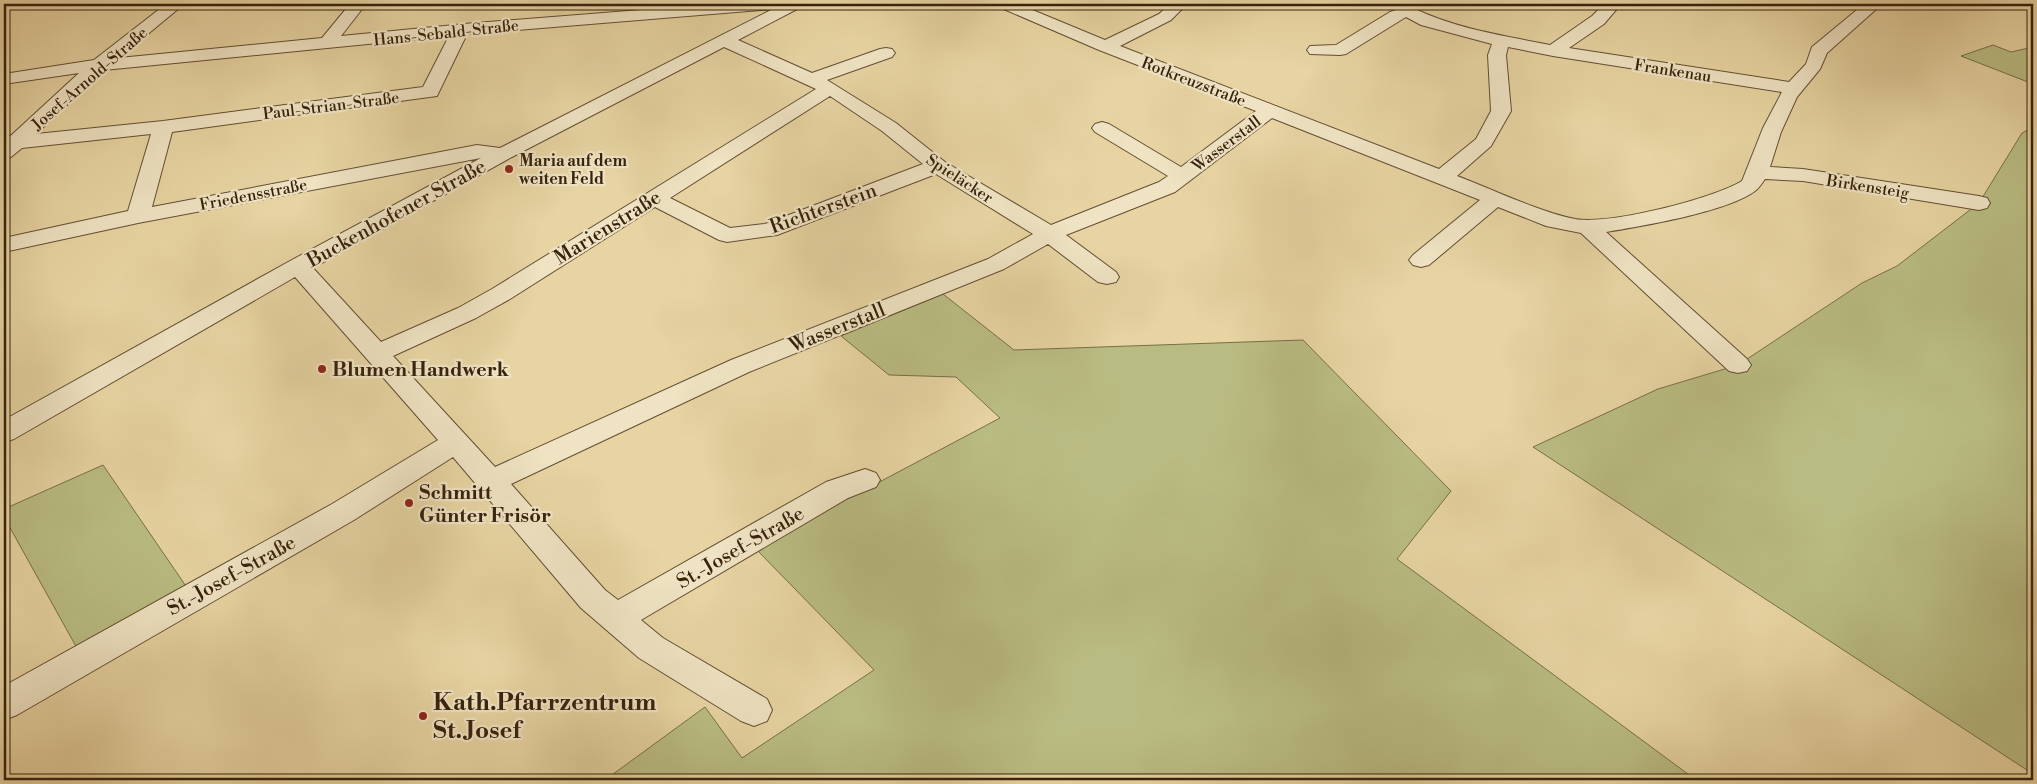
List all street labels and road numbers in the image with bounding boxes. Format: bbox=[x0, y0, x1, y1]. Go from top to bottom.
street label: Hans-Sebald-Straße bbox=[372, 15, 520, 51]
street label: Josef-Arnold-Straße bbox=[27, 23, 152, 135]
street label: Rotkreuzstraße bbox=[1139, 53, 1249, 111]
street label: Frankenau bbox=[1633, 55, 1713, 87]
street label: Paul-Strian-Straße bbox=[262, 88, 400, 124]
street label: Wasserstall bbox=[1187, 111, 1265, 177]
street label: Spieläcker bbox=[922, 150, 997, 208]
street label: Buckenhofener Straße bbox=[302, 155, 491, 274]
street label: Birkensteig bbox=[1824, 170, 1911, 203]
street label: Friedensstraße bbox=[198, 175, 309, 215]
street label: Richterstein bbox=[766, 178, 881, 240]
street label: Marienstraße bbox=[550, 185, 666, 271]
street label: Wasserstall bbox=[785, 298, 889, 359]
street label: St.-Josef-Straße bbox=[672, 502, 809, 595]
street label: St.-Josef-Straße bbox=[163, 531, 300, 622]

